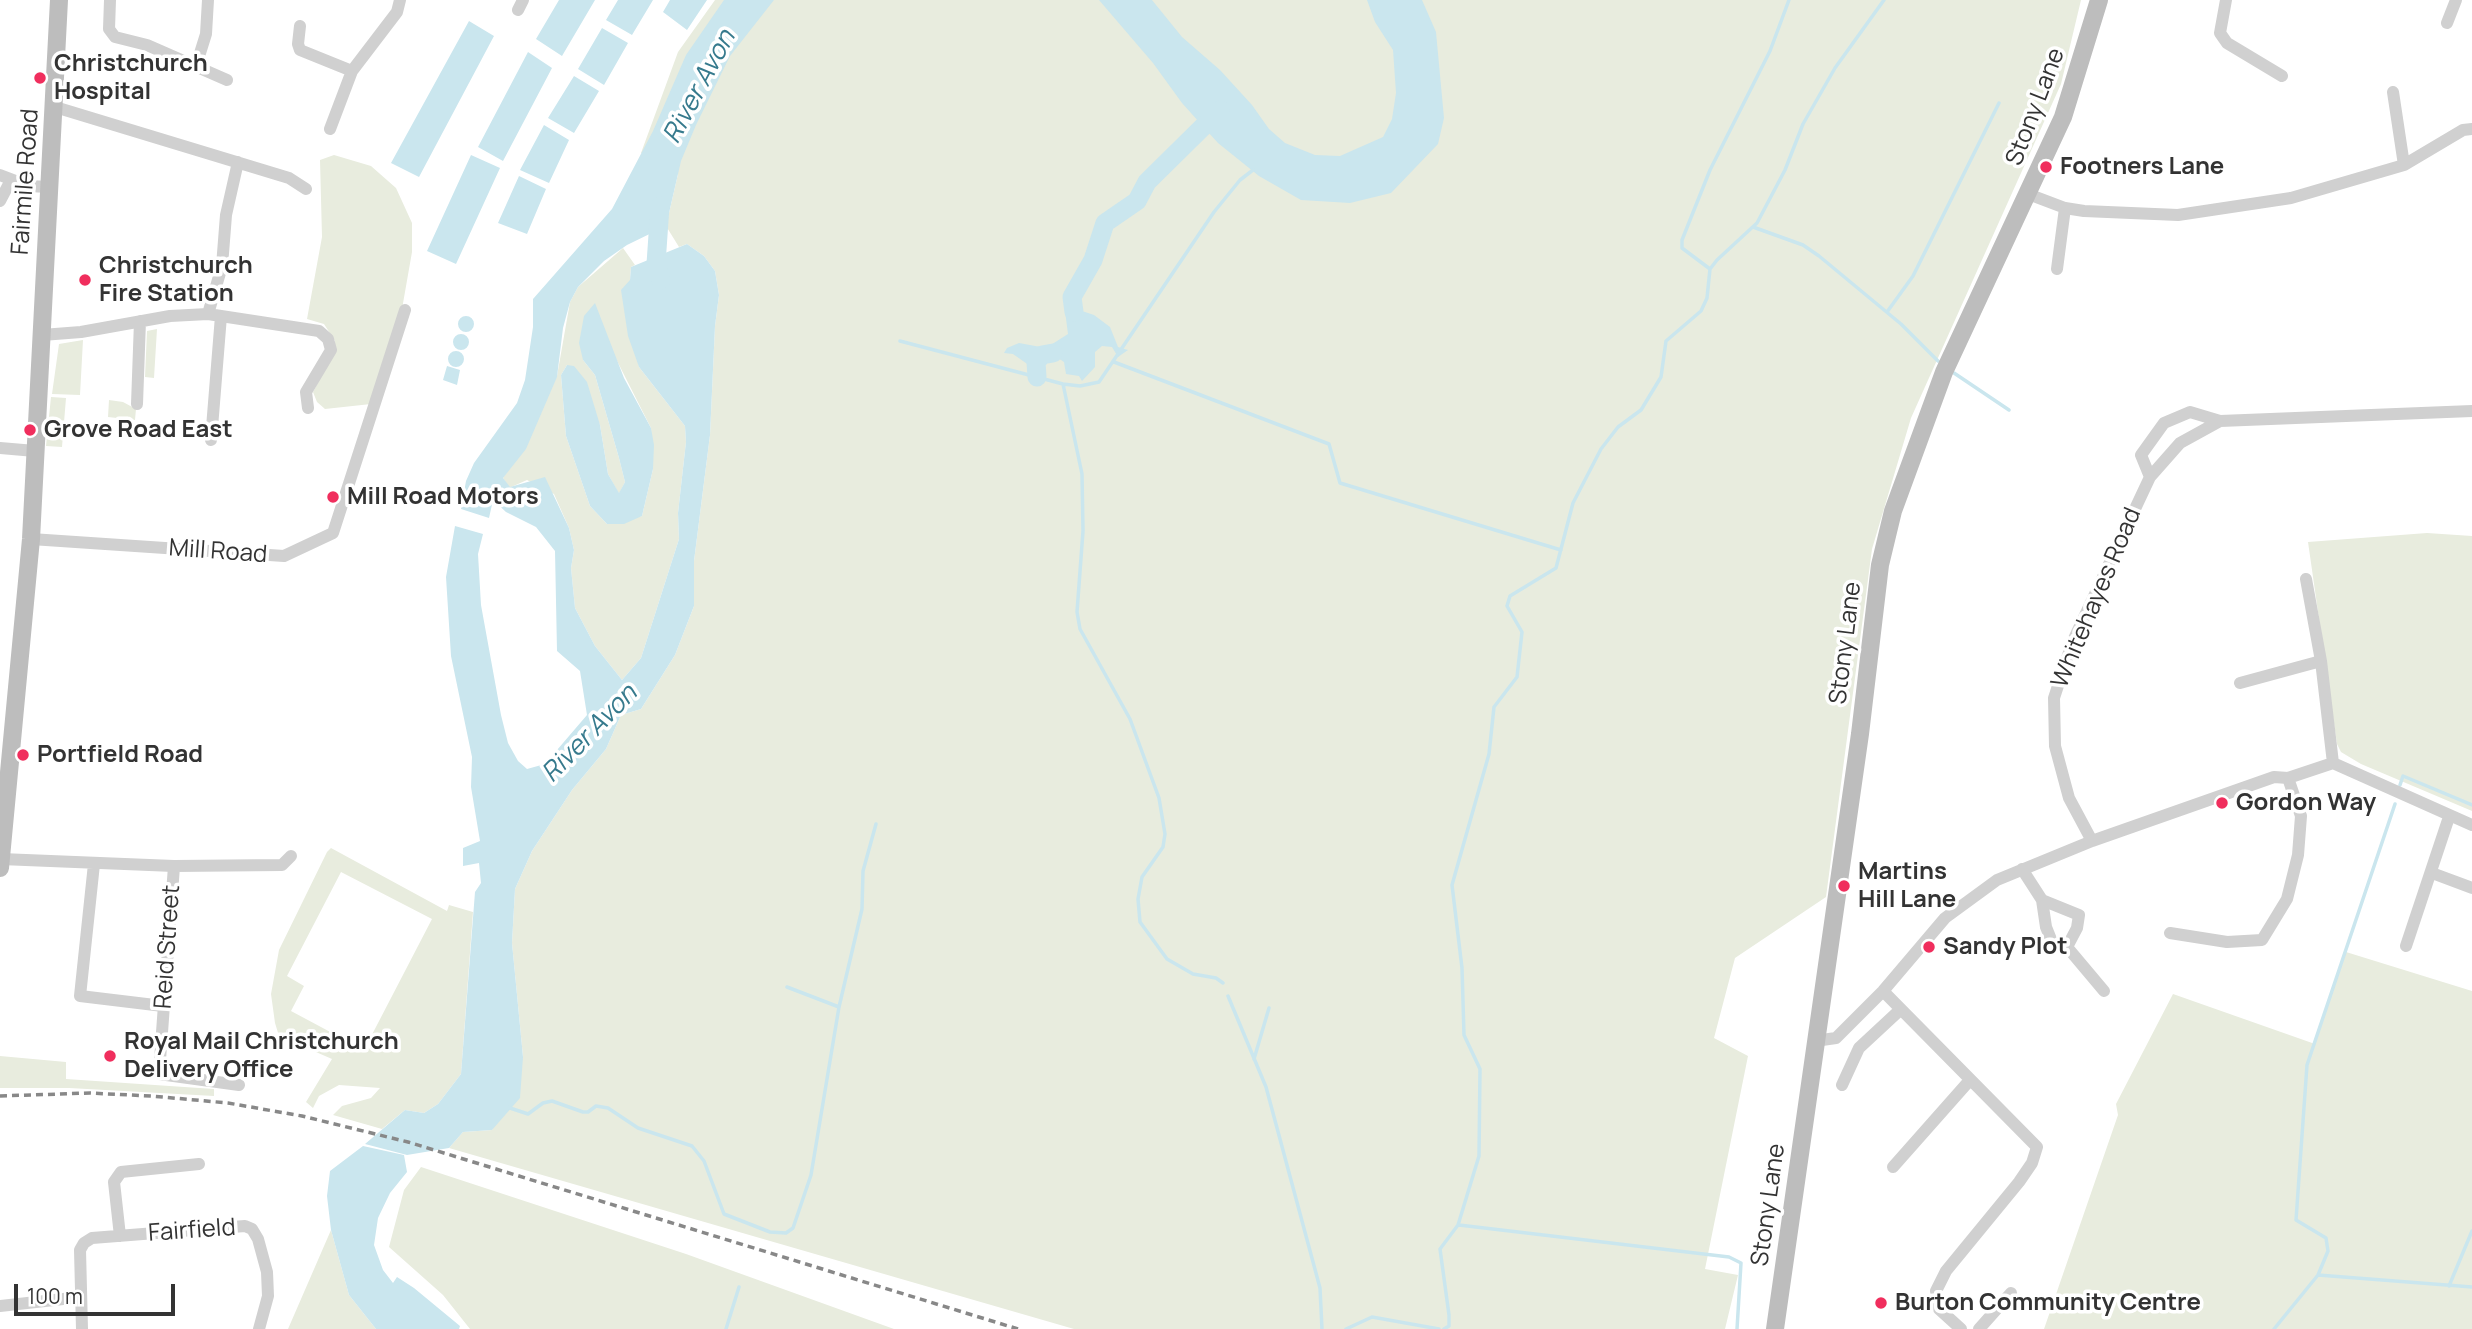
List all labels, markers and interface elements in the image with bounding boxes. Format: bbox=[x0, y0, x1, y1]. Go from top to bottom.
water label: River Avon bbox=[657, 25, 743, 149]
street label: Stony Lane bbox=[2000, 44, 2072, 170]
place label: Christchurch Hospital bbox=[54, 50, 208, 106]
marker: Christchurch Hospital bbox=[32, 70, 48, 86]
street label: Fairmile Road bbox=[7, 108, 45, 256]
place label: Footners Lane bbox=[2060, 153, 2224, 181]
marker: Footners Lane bbox=[2038, 159, 2054, 175]
place label: Christchurch Fire Station bbox=[99, 252, 253, 308]
marker: Christchurch Fire Station bbox=[77, 272, 93, 288]
place label: Grove Road East bbox=[44, 416, 233, 444]
marker: Grove Road East bbox=[22, 422, 38, 438]
place label: Mill Road Motors bbox=[347, 483, 539, 511]
marker: Mill Road Motors bbox=[325, 489, 341, 505]
street label: Whitehayes Road bbox=[2046, 504, 2148, 692]
street label: Mill Road bbox=[168, 534, 268, 570]
street label: Stony Lane bbox=[1824, 580, 1868, 706]
water label: River Avon bbox=[536, 679, 644, 789]
place label: Portfield Road bbox=[37, 741, 203, 769]
marker: Portfield Road bbox=[15, 747, 31, 763]
place label: Gordon Way bbox=[2236, 789, 2376, 817]
marker: Gordon Way bbox=[2214, 795, 2230, 811]
place label: Martins Hill Lane bbox=[1858, 858, 1956, 914]
marker: Martins Hill Lane bbox=[1836, 878, 1852, 894]
street label: Reid Street bbox=[149, 884, 187, 1010]
place label: Sandy Plot bbox=[1943, 933, 2068, 961]
marker: Sandy Plot bbox=[1921, 939, 1937, 955]
place label: Royal Mail Christchurch Delivery Office bbox=[124, 1028, 399, 1084]
marker: Royal Mail Christchurch Delivery Office bbox=[102, 1048, 118, 1064]
street label: Stony Lane bbox=[1746, 1142, 1792, 1268]
street label: Fairfield bbox=[147, 1214, 237, 1248]
scale bar bbox=[18, 1270, 178, 1314]
text: 100 m bbox=[27, 1282, 83, 1310]
place label: Burton Community Centre bbox=[1895, 1289, 2201, 1317]
marker: Burton Community Centre bbox=[1873, 1295, 1889, 1311]

